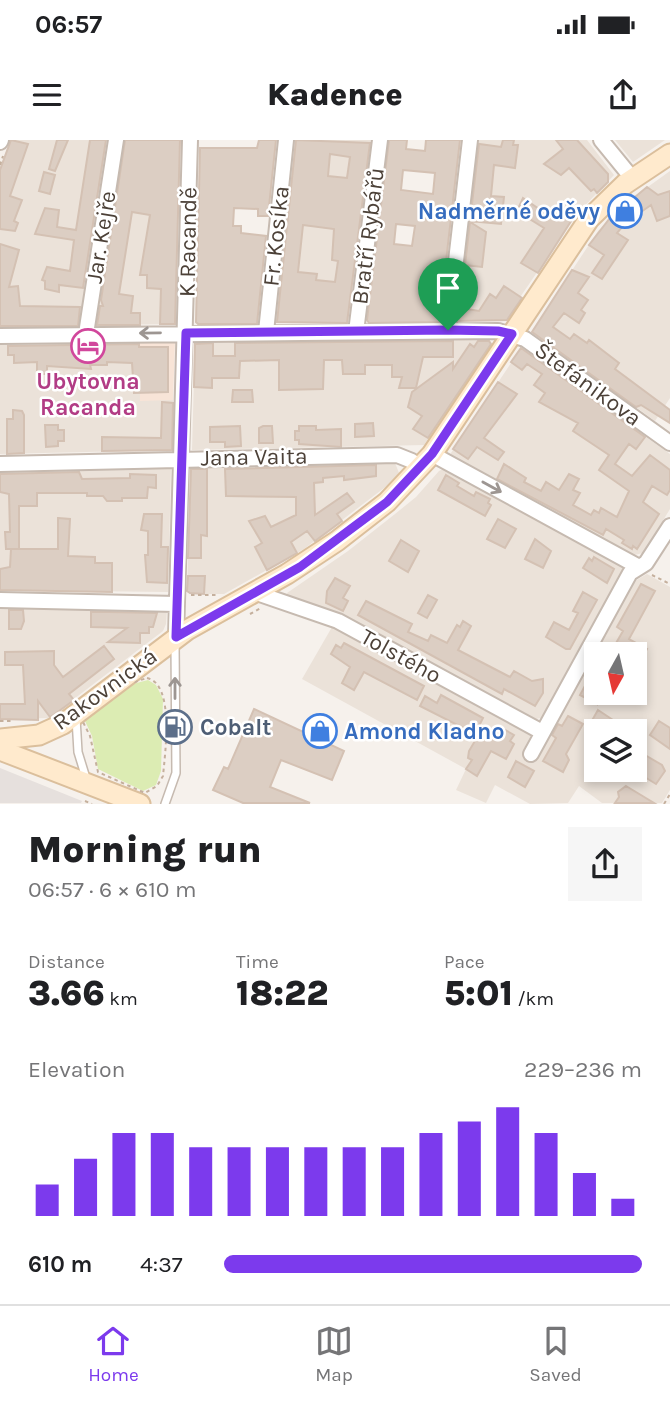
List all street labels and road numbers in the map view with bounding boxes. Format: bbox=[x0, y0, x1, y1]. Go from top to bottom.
street label: Bratří Rybářů bbox=[346, 166, 390, 306]
street label: Fr. Kosíka bbox=[257, 184, 295, 288]
street label: K Racandě bbox=[174, 187, 202, 297]
street label: Jar. Kejře bbox=[80, 189, 122, 285]
street label: Štefánikova bbox=[529, 336, 647, 432]
street label: Jana Vaita bbox=[200, 443, 308, 471]
street label: Tolstého bbox=[356, 623, 446, 689]
street label: Rakovnická bbox=[48, 642, 162, 736]

